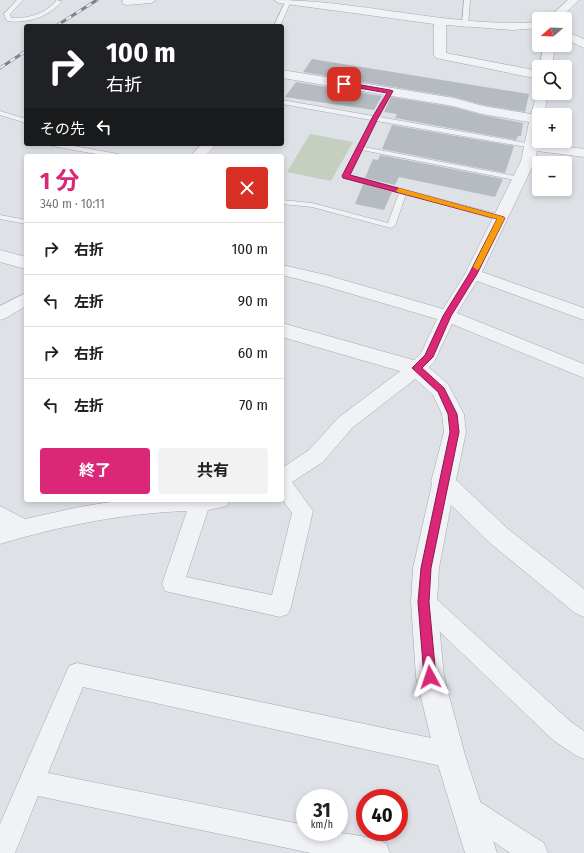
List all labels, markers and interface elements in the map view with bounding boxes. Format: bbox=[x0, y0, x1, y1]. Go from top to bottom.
north arrow bbox=[532, 12, 572, 52]
map controls bbox=[532, 12, 572, 196]
text: 100 m bbox=[106, 36, 176, 69]
icon: right bbox=[40, 40, 92, 92]
button: search bbox=[532, 60, 572, 100]
pin bbox=[327, 67, 361, 101]
icon: arrive bbox=[333, 73, 355, 95]
text: 右折 bbox=[106, 74, 142, 96]
button: + bbox=[532, 108, 572, 148]
icon: left bbox=[93, 116, 115, 138]
text: その先 bbox=[40, 120, 85, 138]
button: − bbox=[532, 156, 572, 196]
text: 1 分 bbox=[40, 167, 79, 195]
button: close bbox=[226, 167, 268, 209]
text: 340 m · 10:11 bbox=[40, 196, 105, 211]
icon: right bbox=[40, 238, 62, 260]
text: 100 m bbox=[231, 240, 268, 258]
text: 右折 bbox=[74, 241, 104, 259]
icon: left bbox=[40, 290, 62, 312]
text: 90 m bbox=[238, 292, 268, 310]
text: 左折 bbox=[74, 293, 104, 311]
icon: right bbox=[40, 342, 62, 364]
text: 60 m bbox=[238, 344, 268, 362]
text: 右折 bbox=[74, 345, 104, 363]
icon: left bbox=[40, 394, 62, 416]
text: 70 m bbox=[239, 396, 268, 414]
text: 左折 bbox=[74, 397, 104, 415]
button: 終了 bbox=[40, 448, 150, 494]
button: 共有 bbox=[158, 448, 268, 494]
position arrow bbox=[409, 656, 451, 698]
speed limit sign: 40 bbox=[356, 789, 408, 841]
text: 31 bbox=[313, 798, 331, 822]
text: km/h bbox=[311, 819, 333, 831]

